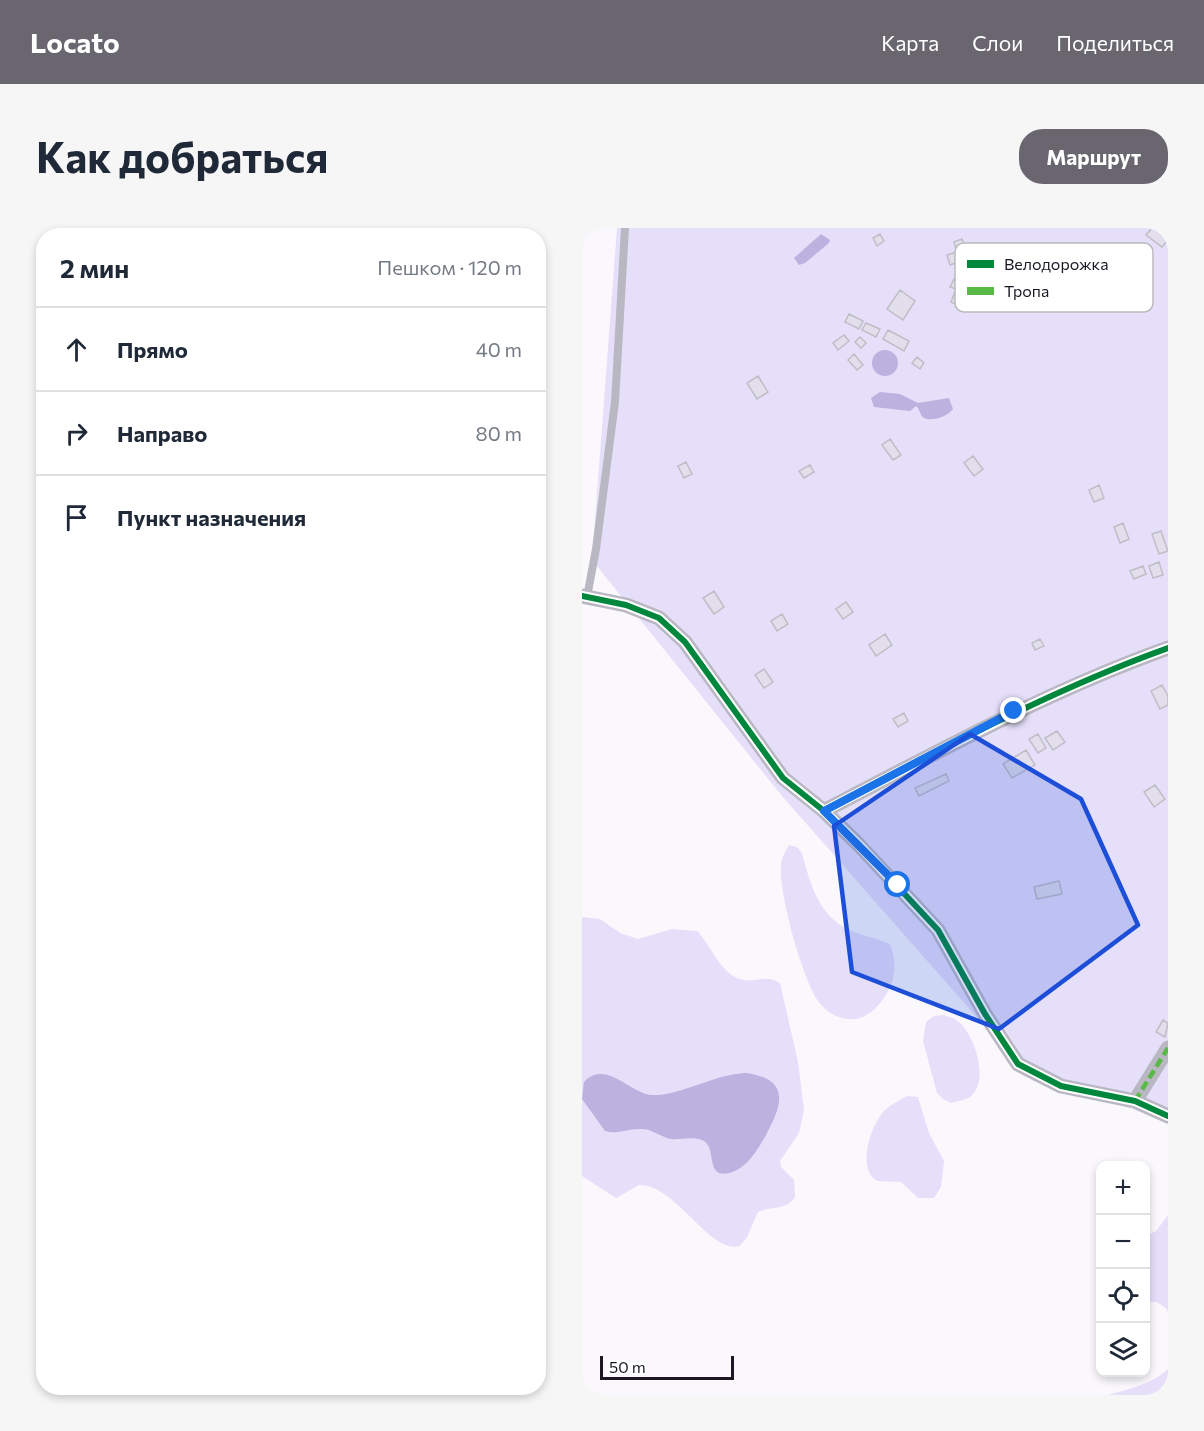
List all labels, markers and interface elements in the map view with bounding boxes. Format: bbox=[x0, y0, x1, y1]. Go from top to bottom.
text: Locato bbox=[30, 25, 120, 59]
text: Карта bbox=[881, 30, 939, 55]
text: Слои bbox=[972, 30, 1023, 55]
text: Поделиться bbox=[1056, 30, 1174, 55]
button: Маршрут bbox=[1019, 129, 1168, 184]
text: Как добраться bbox=[36, 130, 328, 182]
legend bbox=[955, 243, 1153, 312]
text: 2 мин bbox=[60, 252, 129, 283]
text: Велодорожка bbox=[1004, 254, 1108, 273]
text: Пешком · 120 m bbox=[377, 255, 522, 279]
text: Тропа bbox=[1004, 281, 1049, 300]
icon: ahead bbox=[60, 333, 93, 366]
text: Прямо bbox=[117, 336, 188, 363]
text: 40 m bbox=[476, 337, 522, 361]
icon: right bbox=[60, 417, 93, 450]
text: Направо bbox=[117, 420, 207, 447]
text: 80 m bbox=[476, 421, 522, 445]
icon: arrive bbox=[60, 501, 93, 534]
text: Пункт назначения bbox=[117, 504, 306, 531]
route end bbox=[1000, 697, 1026, 723]
route start bbox=[884, 871, 910, 897]
map controls bbox=[1096, 1161, 1150, 1377]
button: + bbox=[1096, 1161, 1150, 1215]
button: − bbox=[1096, 1215, 1150, 1269]
button: locate bbox=[1096, 1269, 1150, 1323]
button: layers bbox=[1096, 1323, 1150, 1377]
scale bar bbox=[600, 1353, 734, 1380]
text: 50 m bbox=[609, 1357, 646, 1376]

